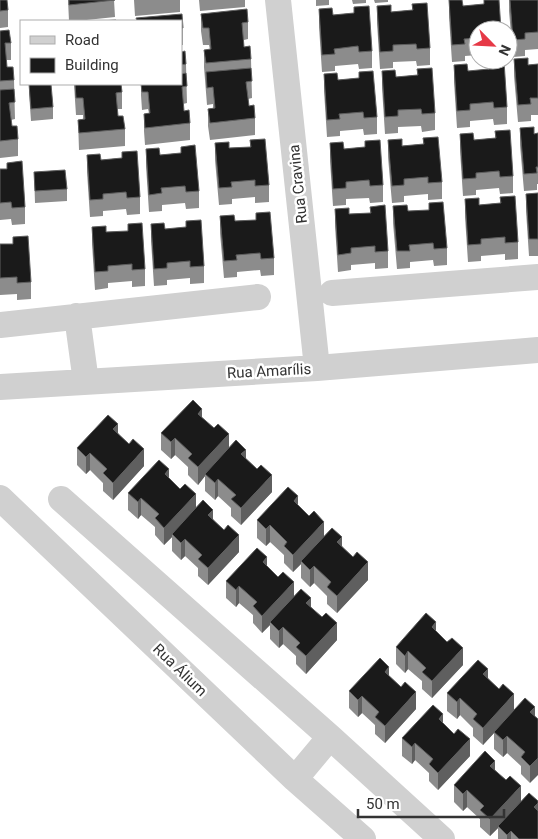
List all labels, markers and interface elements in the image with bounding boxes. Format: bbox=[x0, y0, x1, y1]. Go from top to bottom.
legend bbox=[20, 20, 182, 85]
north arrow bbox=[468, 20, 518, 70]
text: Road bbox=[65, 31, 99, 49]
text: N bbox=[496, 43, 514, 58]
text: Building bbox=[65, 56, 119, 74]
street label: Rua Cravina bbox=[285, 144, 311, 224]
street label: Rua Amarílis bbox=[226, 360, 312, 382]
street label: Rua Álium bbox=[149, 640, 211, 700]
scale bar bbox=[358, 786, 504, 818]
text: 50 m bbox=[366, 795, 400, 813]

